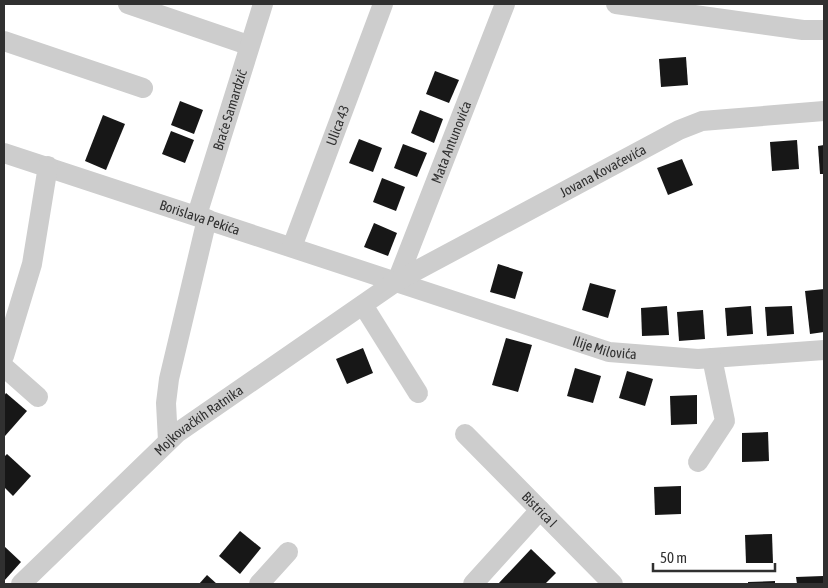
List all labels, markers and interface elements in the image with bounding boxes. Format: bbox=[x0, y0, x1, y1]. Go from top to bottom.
street label: Braće Samardzić bbox=[210, 67, 250, 152]
street label: Mata Antunovića bbox=[428, 99, 474, 186]
street label: Ulica 43 bbox=[323, 103, 352, 148]
street label: Jovana Kovačevića bbox=[557, 141, 649, 200]
street label: Borislava Pekića bbox=[157, 197, 242, 238]
street label: Ilije Milovića bbox=[571, 333, 637, 362]
street label: Mojkovačkih Ratnika bbox=[151, 382, 246, 459]
street label: Bistrica I bbox=[518, 488, 560, 531]
scale bar bbox=[653, 540, 776, 572]
text: 50 m bbox=[660, 549, 687, 566]

